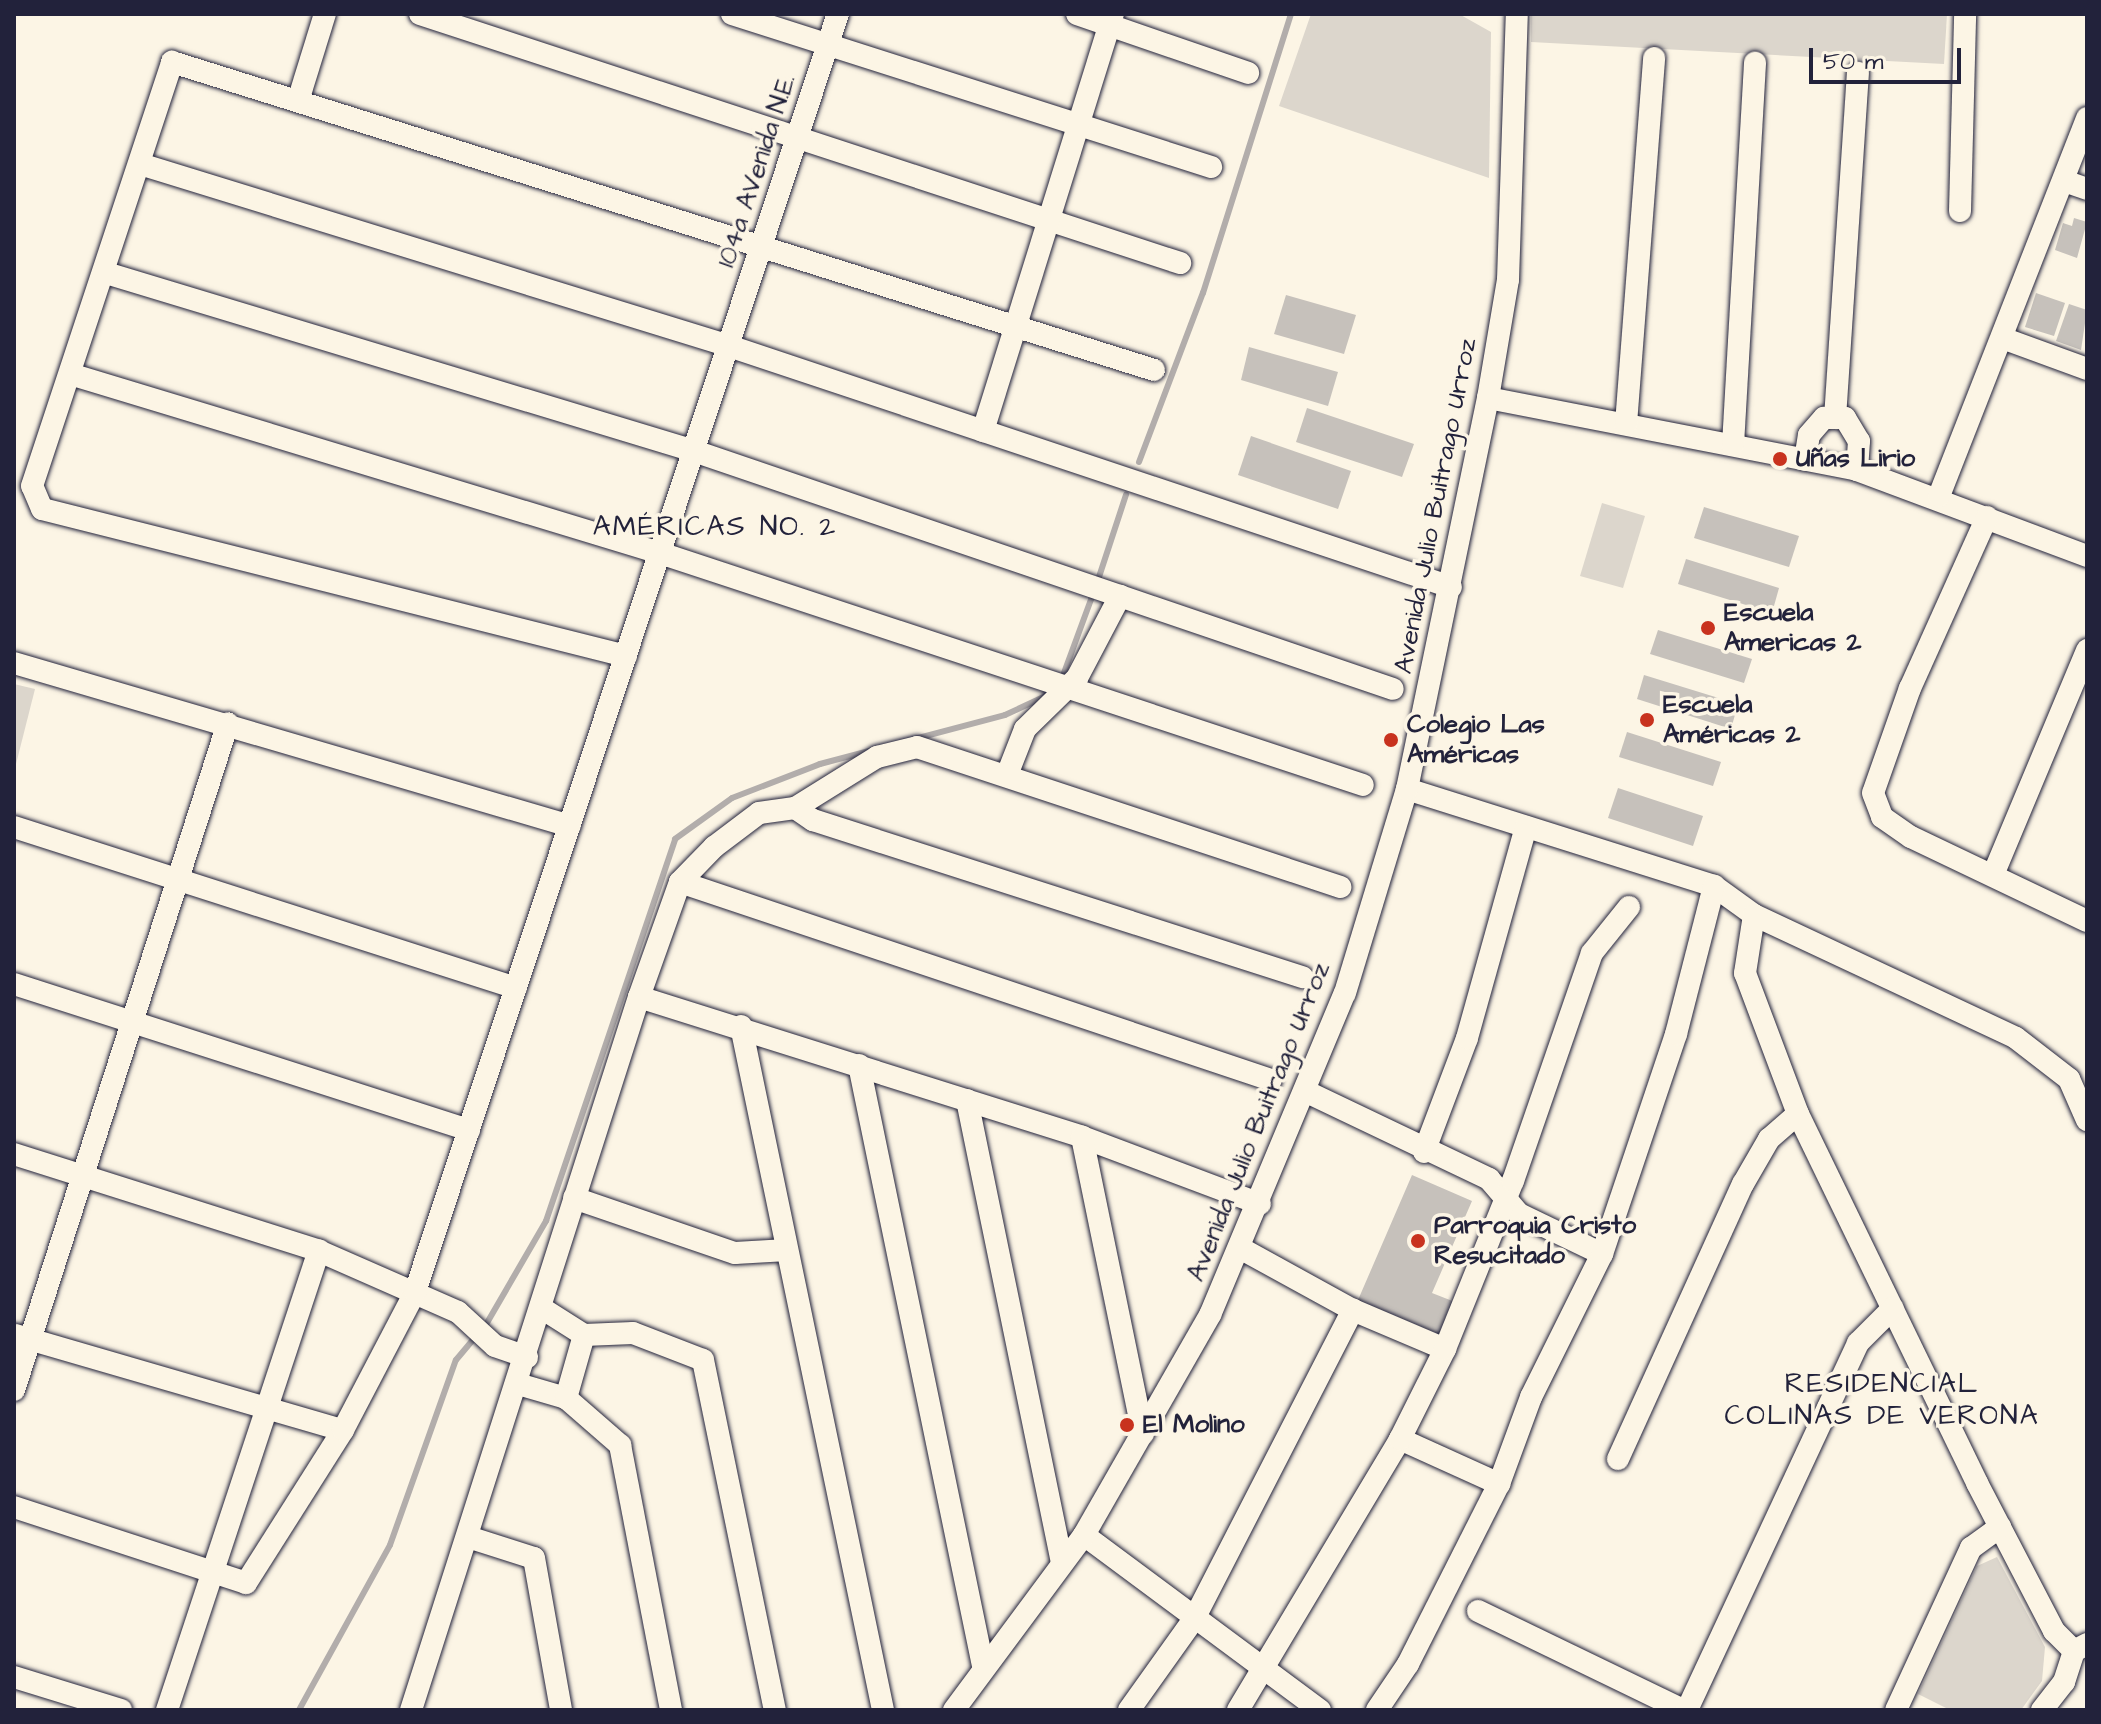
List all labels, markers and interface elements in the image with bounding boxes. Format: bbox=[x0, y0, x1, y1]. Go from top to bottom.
scale bar bbox=[1813, 32, 1965, 82]
text: 50 m bbox=[1823, 45, 1883, 79]
street label: 104a AVenida N.E. bbox=[711, 71, 803, 271]
street label: Avenida Julio Buitrago Urroz bbox=[1388, 336, 1484, 676]
place label: Uñas Lirio bbox=[1796, 443, 1915, 475]
marker: Uñas Lirio bbox=[1771, 450, 1789, 468]
district label: AMÉRICAS NO. 2 bbox=[593, 510, 837, 544]
place label: Escuela Americas 2 bbox=[1724, 597, 1861, 658]
marker: Escuela Americas 2 bbox=[1699, 619, 1717, 637]
place label: Escuela Américas 2 bbox=[1663, 689, 1800, 750]
place label: Colegio Las Américas bbox=[1407, 709, 1545, 770]
marker: Escuela Américas 2 bbox=[1638, 711, 1656, 729]
marker: Colegio Las Américas bbox=[1382, 731, 1400, 749]
street label: Avenida Julio Buitrago Urroz bbox=[1181, 958, 1337, 1286]
place label: Parroquia Cristo Resucitado bbox=[1434, 1210, 1636, 1272]
marker: Parroquia Cristo Resucitado bbox=[1409, 1232, 1427, 1250]
district label: RESIDENCIAL COLINAS DE VERONA bbox=[1724, 1367, 2040, 1433]
place label: El Molino bbox=[1143, 1409, 1245, 1441]
marker: El Molino bbox=[1118, 1416, 1136, 1434]

